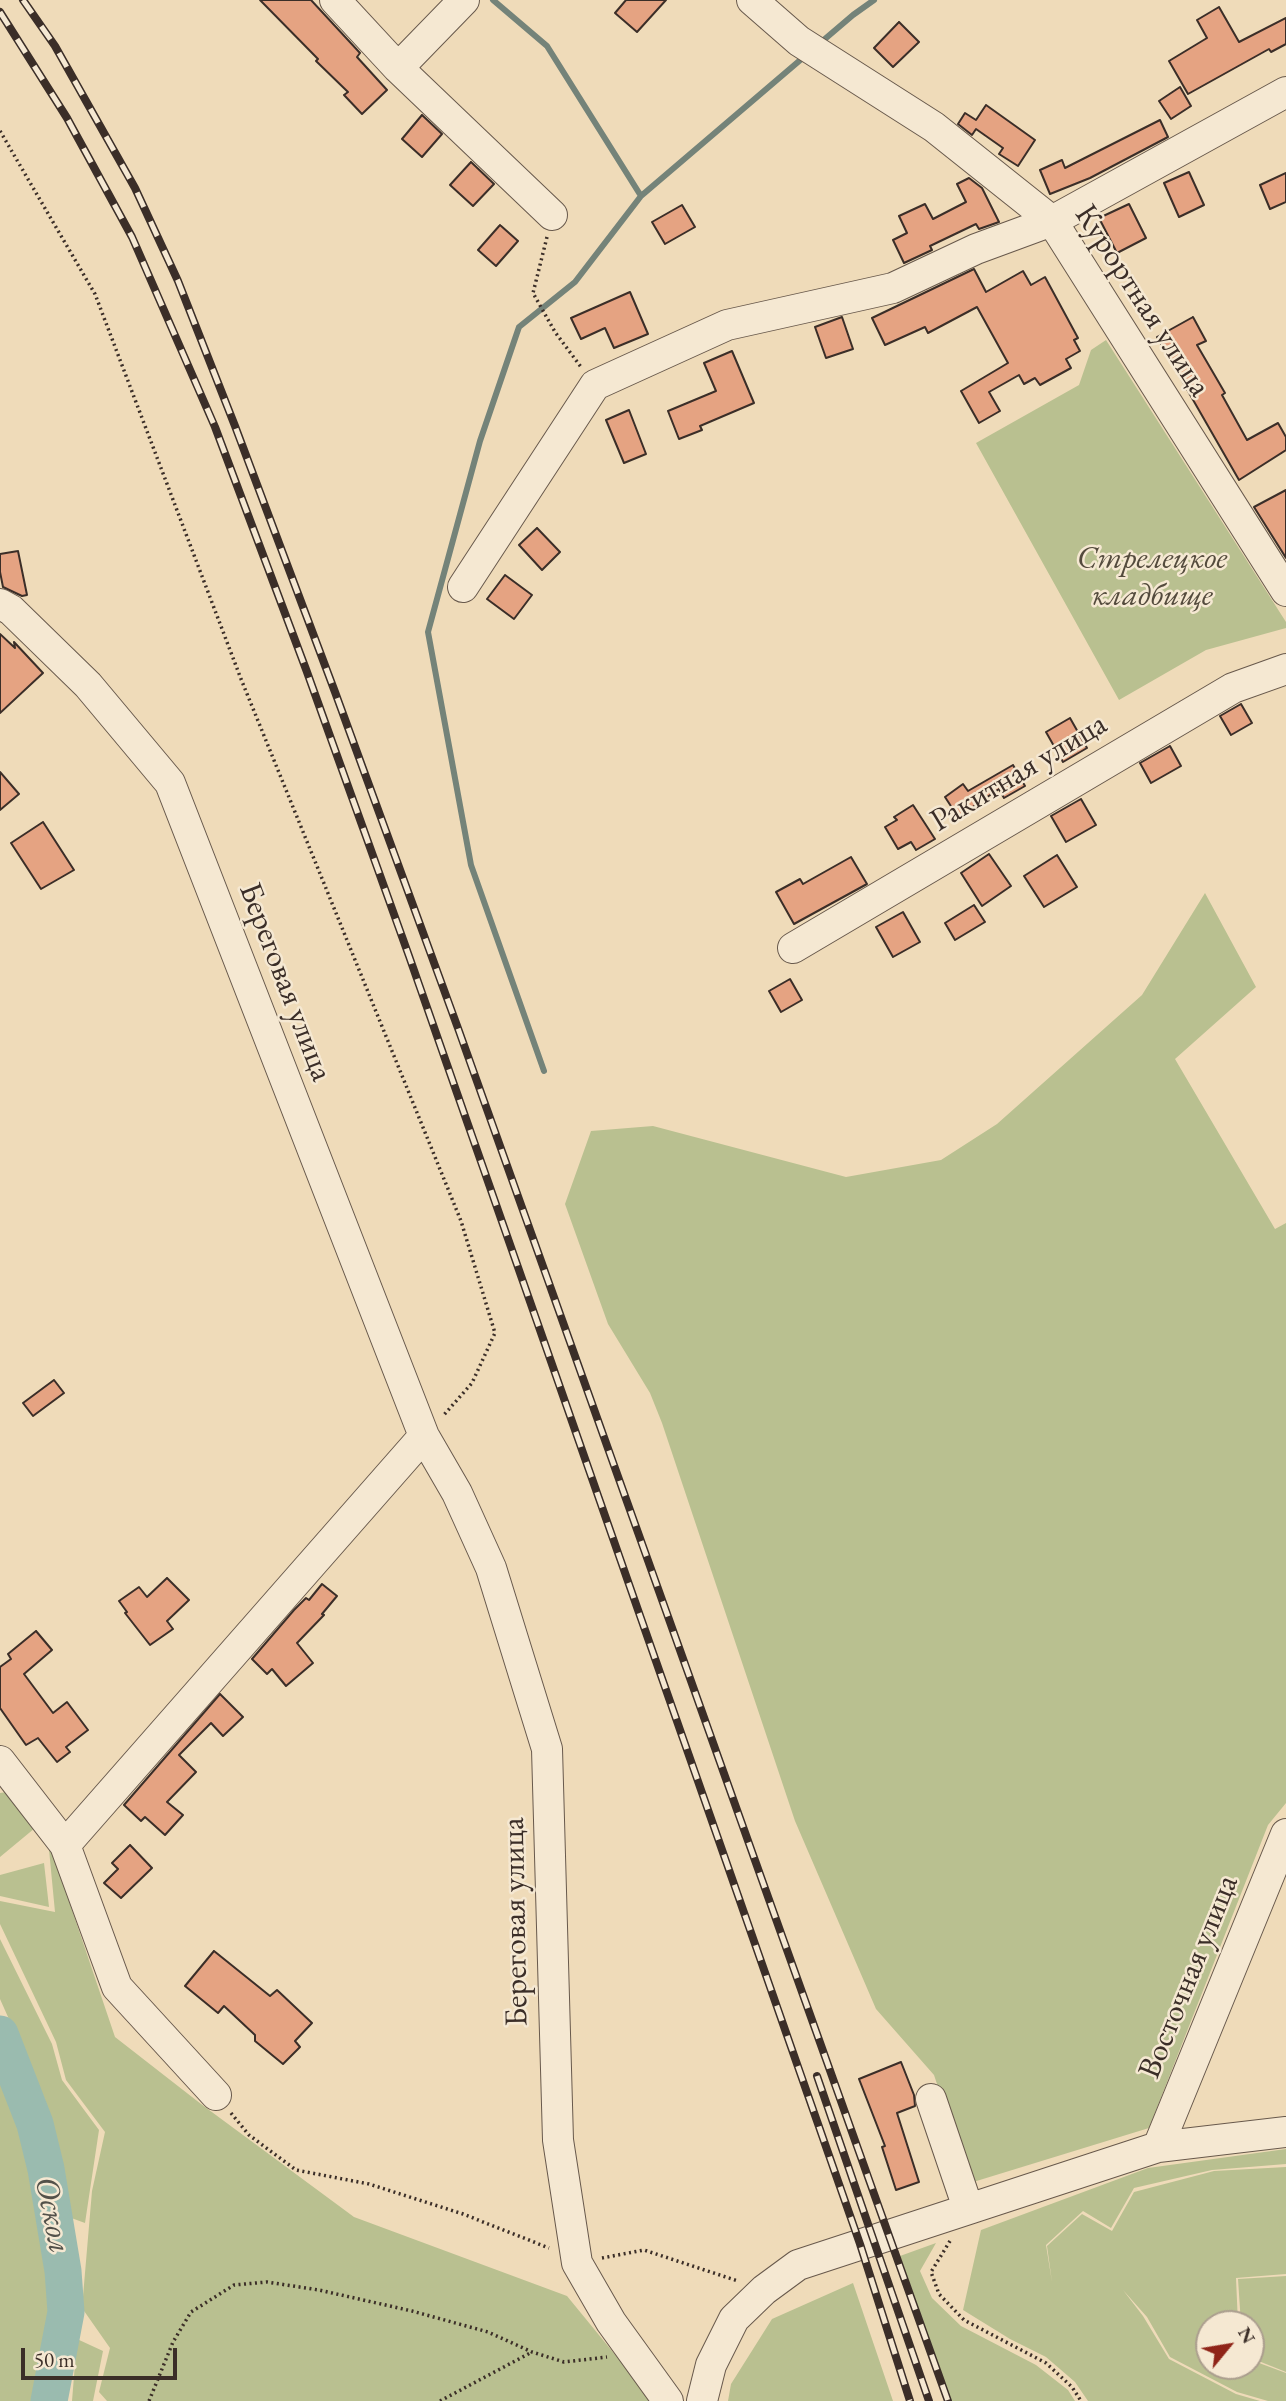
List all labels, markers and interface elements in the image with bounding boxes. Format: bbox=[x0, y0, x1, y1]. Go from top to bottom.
street label: Курортная улица bbox=[1066, 198, 1218, 404]
park label: Стрелецкое кладбище bbox=[1077, 540, 1227, 615]
street label: Ракитная улица bbox=[924, 705, 1114, 841]
street label: Береговая улица bbox=[230, 877, 340, 1087]
street label: Береговая улица bbox=[495, 1817, 537, 2027]
street label: Восточная улица bbox=[1131, 1870, 1247, 2084]
water label: Оскол bbox=[25, 2173, 79, 2257]
north arrow bbox=[1195, 2310, 1265, 2380]
text: N bbox=[1232, 2322, 1262, 2348]
scale bar bbox=[24, 2334, 180, 2378]
text: 50 m bbox=[34, 2346, 75, 2373]

